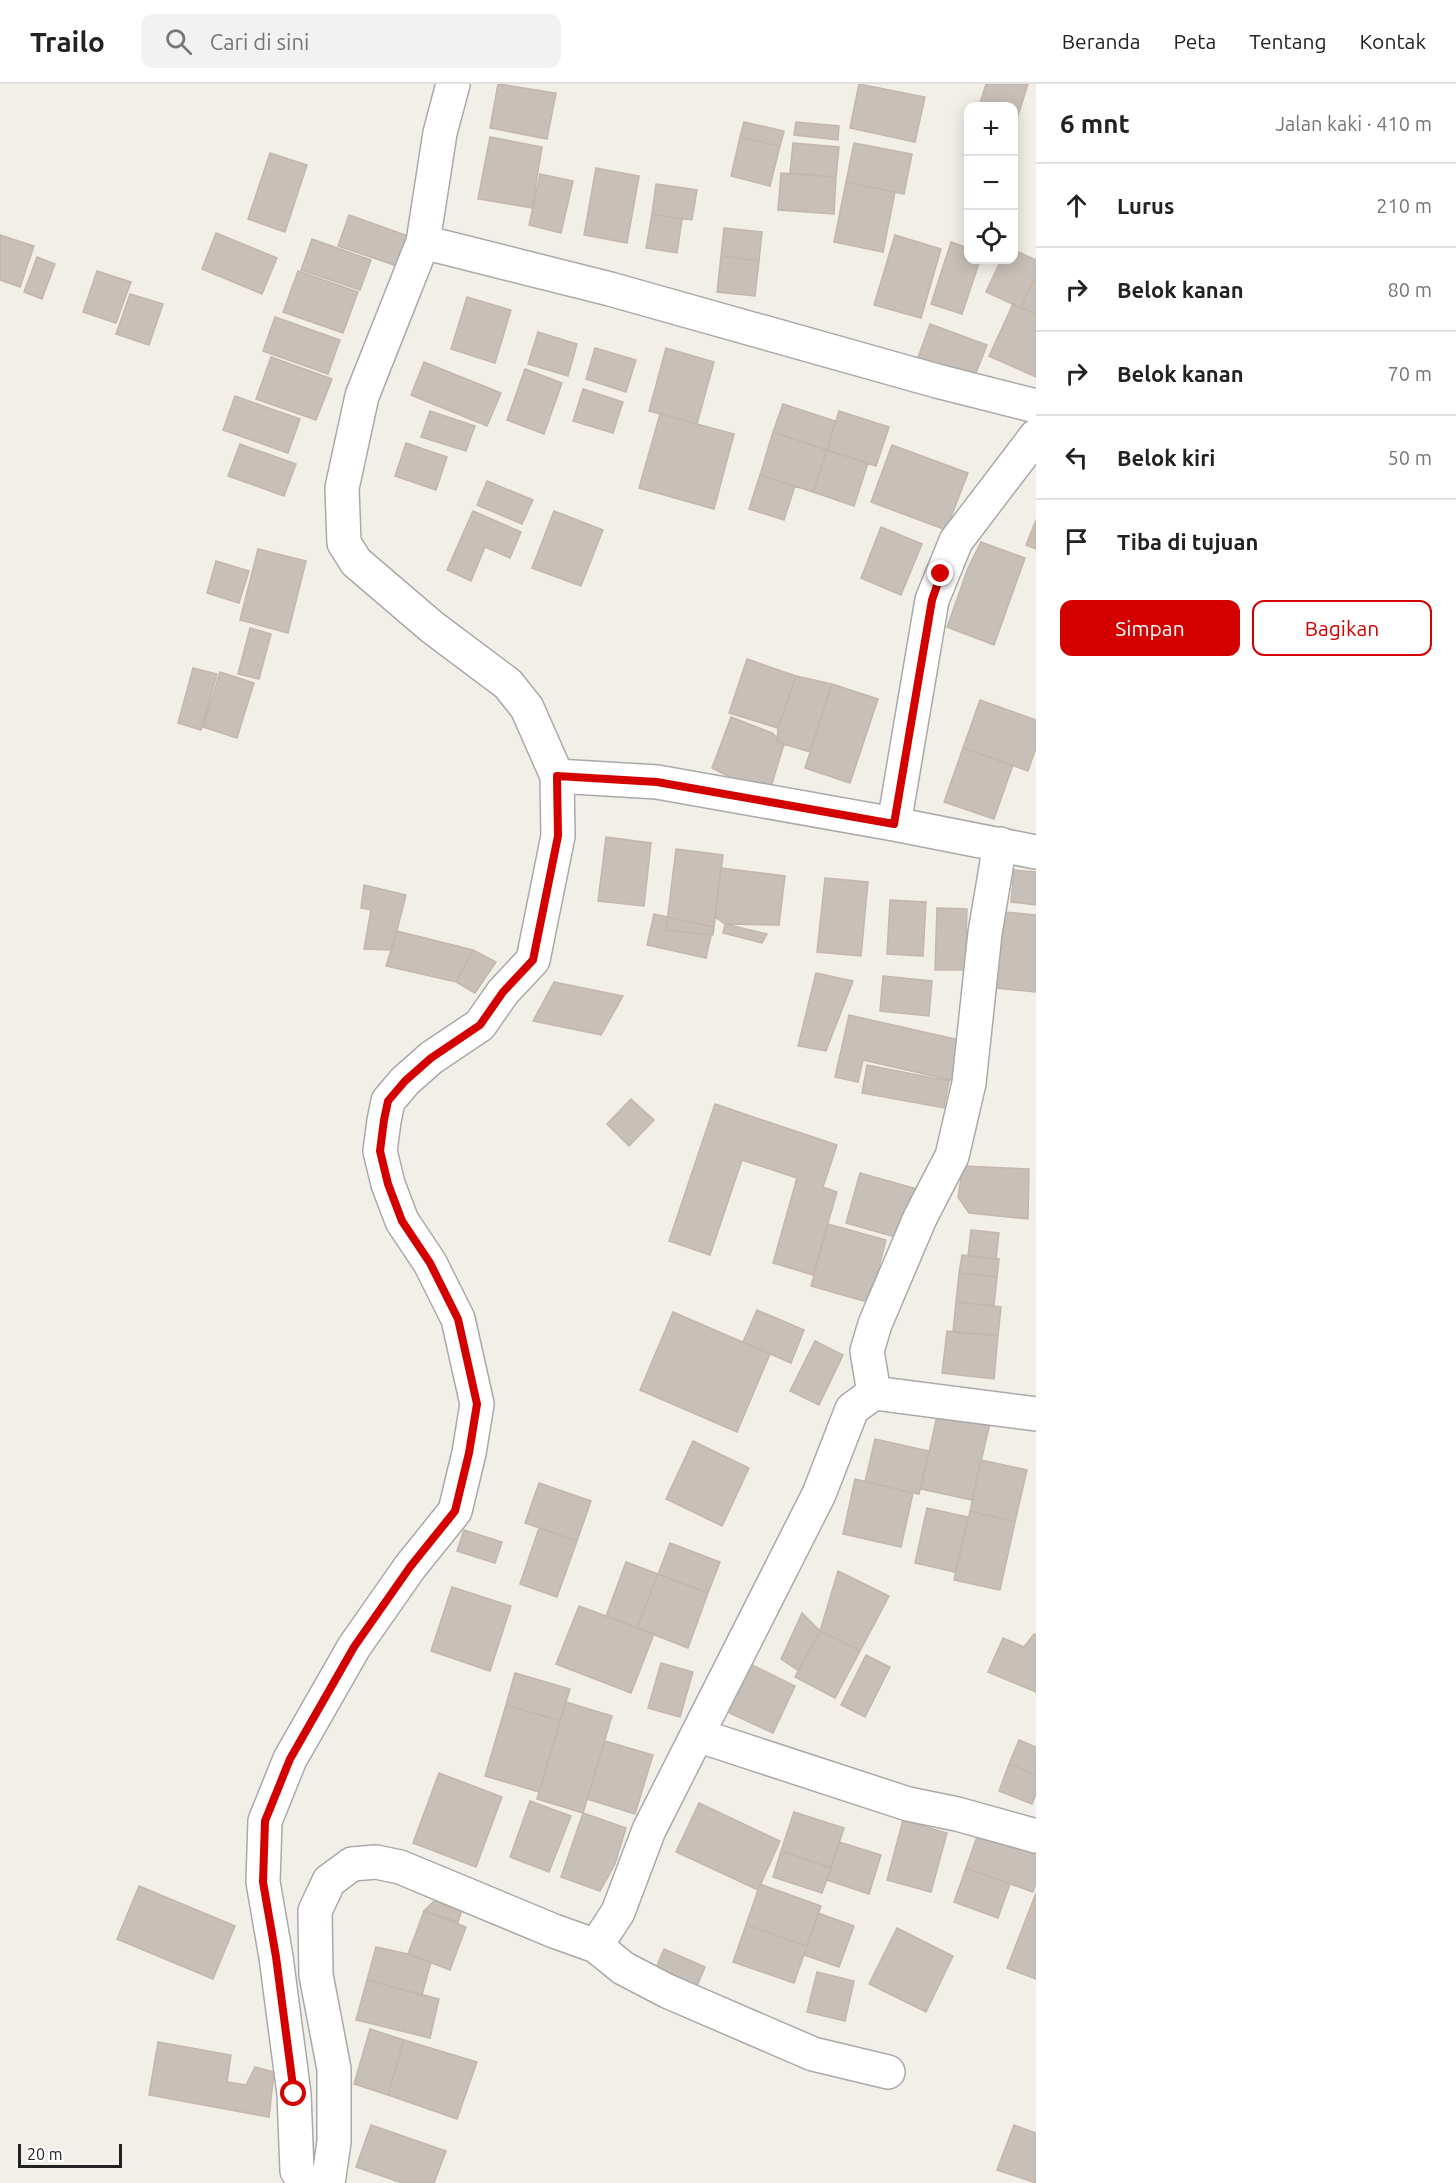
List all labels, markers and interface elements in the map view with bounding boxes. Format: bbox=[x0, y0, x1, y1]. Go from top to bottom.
search box bbox=[141, 14, 561, 68]
icon: search bbox=[162, 25, 195, 58]
text: Trailo bbox=[30, 26, 105, 57]
text: Cari di sini bbox=[210, 29, 309, 54]
text: Beranda bbox=[1062, 29, 1141, 53]
text: Peta bbox=[1174, 29, 1216, 53]
text: Tentang bbox=[1249, 29, 1327, 53]
text: Kontak bbox=[1360, 29, 1426, 53]
map controls bbox=[964, 102, 1018, 264]
button: + bbox=[964, 102, 1018, 156]
text: 6 mnt bbox=[1060, 109, 1130, 138]
text: Jalan kaki · 410 m bbox=[1275, 112, 1432, 135]
button: − bbox=[964, 156, 1018, 210]
icon: ahead bbox=[1060, 189, 1093, 222]
text: Lurus bbox=[1117, 193, 1174, 218]
text: 210 m bbox=[1376, 194, 1432, 217]
button: locate bbox=[964, 210, 1018, 264]
icon: right bbox=[1060, 273, 1093, 306]
text: Belok kanan bbox=[1117, 277, 1244, 302]
text: 80 m bbox=[1388, 278, 1432, 301]
icon: right bbox=[1060, 357, 1093, 390]
text: Belok kanan bbox=[1117, 361, 1244, 386]
text: 70 m bbox=[1388, 362, 1432, 385]
icon: left bbox=[1060, 441, 1093, 474]
text: Belok kiri bbox=[1117, 445, 1215, 470]
text: 50 m bbox=[1388, 446, 1432, 469]
icon: arrive bbox=[1060, 525, 1093, 558]
text: Tiba di tujuan bbox=[1117, 529, 1258, 554]
route end bbox=[927, 560, 953, 586]
button: Simpan bbox=[1060, 600, 1240, 656]
button: Bagikan bbox=[1252, 600, 1432, 656]
route start bbox=[280, 2080, 306, 2106]
scale bar bbox=[18, 2141, 122, 2168]
text: 20 m bbox=[27, 2145, 63, 2163]

